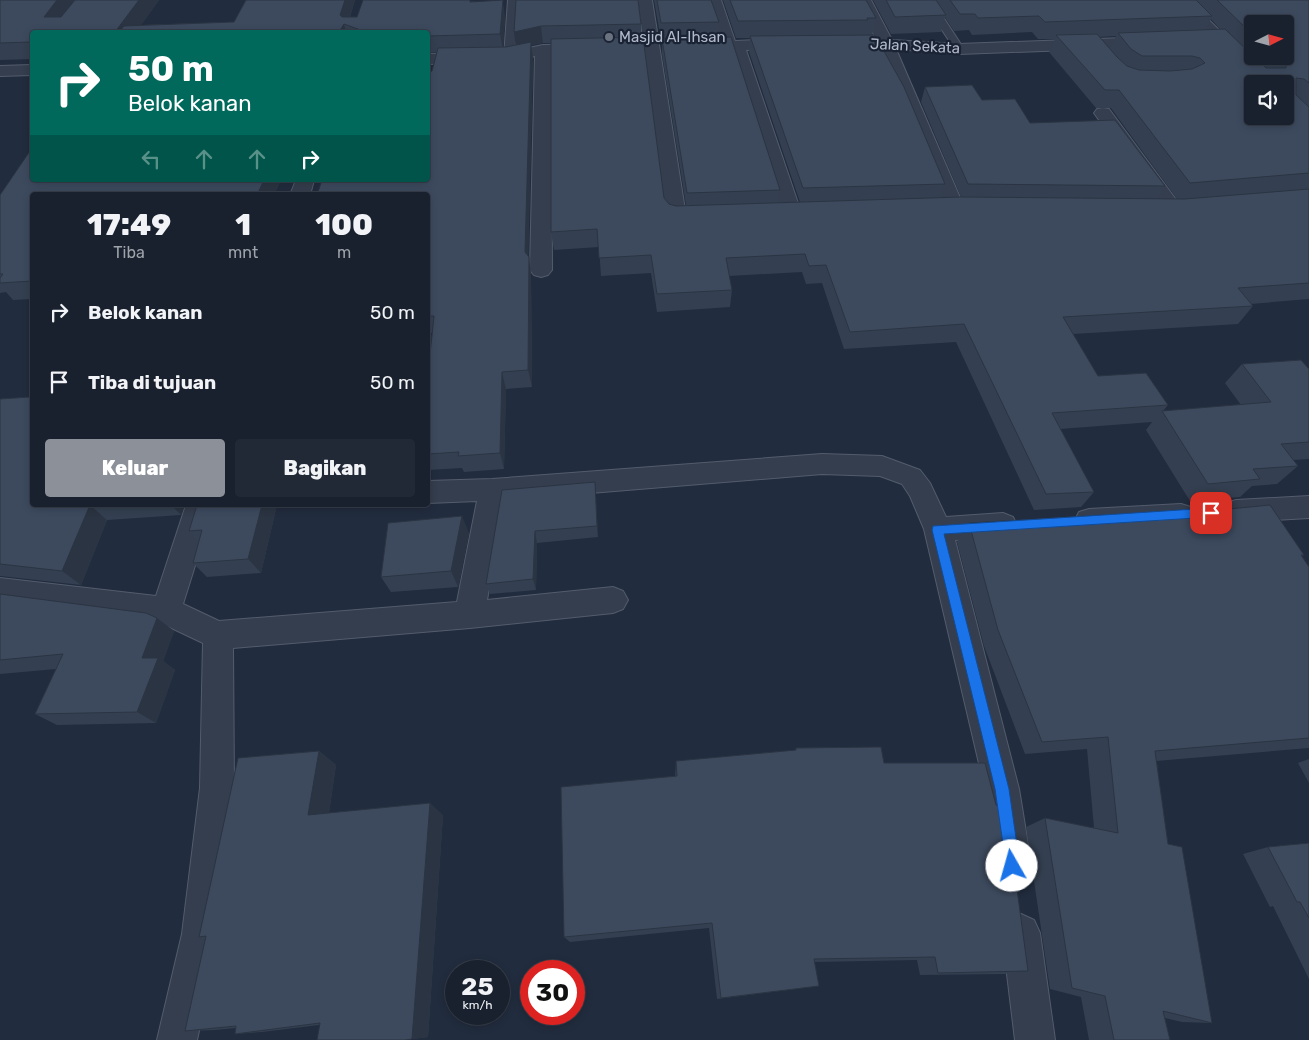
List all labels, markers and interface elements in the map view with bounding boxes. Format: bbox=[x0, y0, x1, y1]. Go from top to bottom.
north arrow bbox=[1244, 15, 1294, 65]
map controls bbox=[1244, 15, 1294, 125]
place label: Masjid Al-Ihsan bbox=[619, 28, 726, 46]
marker: Masjid Al-Ihsan bbox=[603, 31, 615, 43]
street label: Jalan Sekata bbox=[870, 35, 960, 57]
text: 50 m bbox=[128, 48, 214, 90]
icon: right bbox=[45, 50, 110, 115]
button: sound bbox=[1244, 75, 1294, 125]
text: Belok kanan bbox=[128, 90, 252, 117]
icon: left bbox=[137, 145, 165, 173]
icon: ahead bbox=[190, 145, 218, 173]
icon: ahead bbox=[243, 145, 271, 173]
icon: right bbox=[296, 145, 324, 173]
text: 17:49 bbox=[87, 207, 171, 243]
text: 1 bbox=[235, 207, 251, 243]
text: 100 bbox=[315, 207, 373, 243]
text: Tiba bbox=[113, 243, 145, 262]
text: mnt bbox=[228, 243, 258, 262]
text: m bbox=[337, 243, 351, 262]
icon: right bbox=[45, 298, 73, 326]
text: Belok kanan bbox=[88, 301, 203, 324]
text: 50 m bbox=[370, 301, 415, 324]
icon: arrive bbox=[45, 368, 73, 396]
text: Tiba di tujuan bbox=[88, 371, 216, 394]
text: 50 m bbox=[370, 371, 415, 394]
button: Keluar bbox=[45, 439, 225, 497]
button: Bagikan bbox=[235, 439, 415, 497]
pin bbox=[1190, 492, 1232, 534]
icon: arrive bbox=[1197, 499, 1225, 527]
position arrow bbox=[985, 839, 1037, 891]
speed limit sign: 30 bbox=[520, 960, 585, 1025]
text: 25 bbox=[461, 972, 494, 1001]
text: km/h bbox=[463, 998, 492, 1012]

